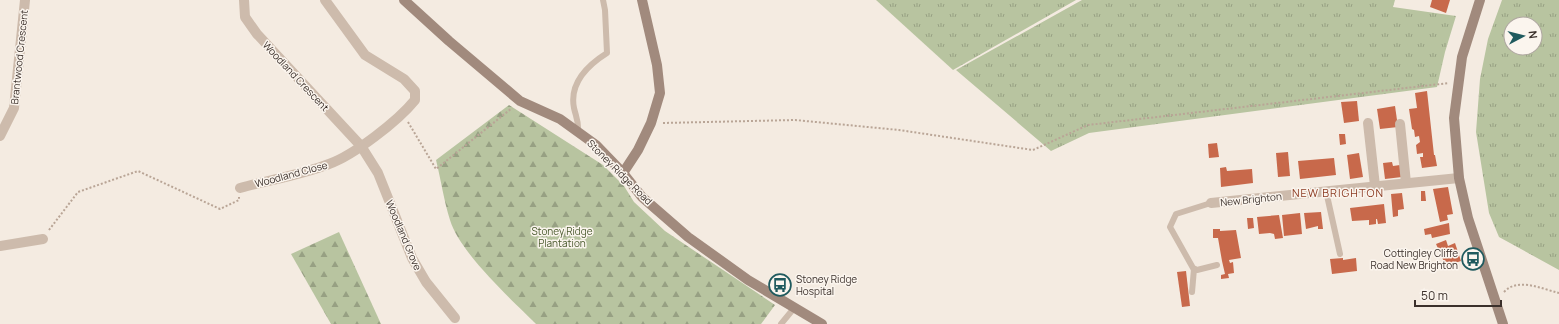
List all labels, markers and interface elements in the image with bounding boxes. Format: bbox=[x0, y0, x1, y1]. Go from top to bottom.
street label: Brantwood Crescent bbox=[7, 9, 31, 105]
north arrow bbox=[1503, 16, 1543, 56]
text: N bbox=[1525, 30, 1541, 40]
street label: Woodland Crescent bbox=[260, 38, 332, 114]
street label: Stoney Ridge Road bbox=[584, 136, 656, 208]
street label: Woodland Close bbox=[253, 158, 329, 190]
district label: NEW BRIGHTON bbox=[1292, 185, 1384, 200]
street label: New Brighton bbox=[1220, 189, 1282, 209]
street label: Woodland Grove bbox=[383, 198, 425, 272]
park label: Stoney Ridge Plantation bbox=[531, 224, 593, 250]
place label: Cottingley Cliffe Road New Brighton bbox=[1371, 246, 1458, 272]
bus stop icon: Cottingley Cliffe Road New Brighton bbox=[1460, 246, 1486, 272]
bus stop icon: Stoney Ridge Hospital bbox=[767, 272, 793, 298]
place label: Stoney Ridge Hospital bbox=[796, 272, 857, 298]
scale bar bbox=[1415, 282, 1501, 308]
text: 50 m bbox=[1421, 287, 1448, 304]

